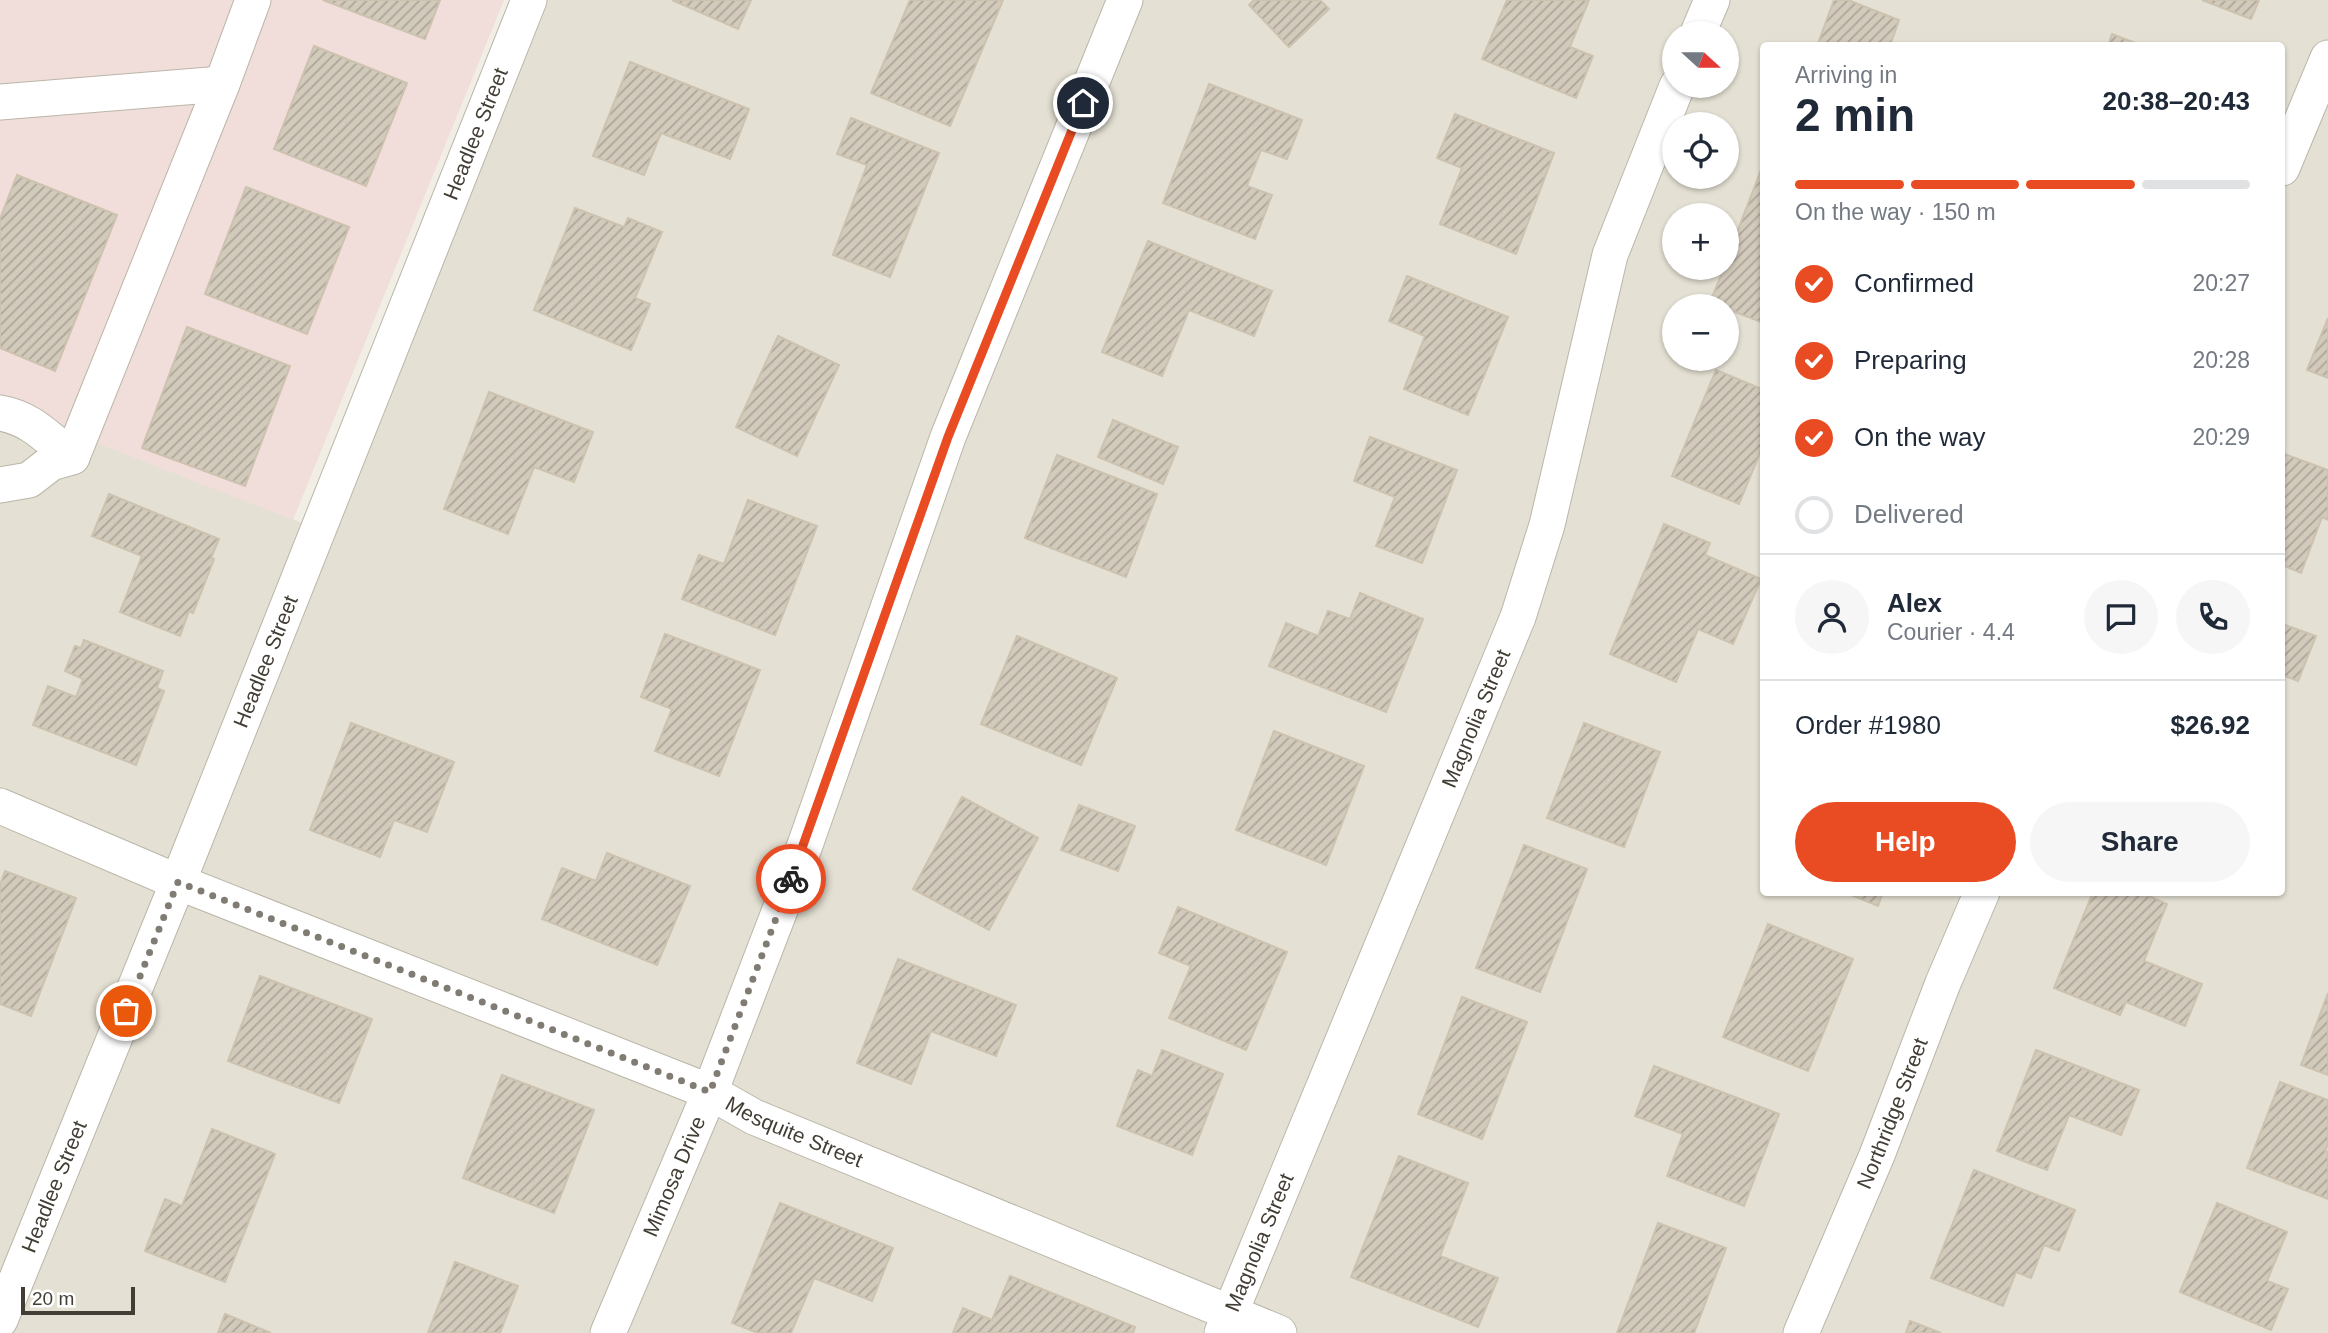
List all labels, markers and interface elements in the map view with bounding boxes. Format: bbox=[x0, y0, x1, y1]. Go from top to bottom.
north arrow bbox=[1662, 21, 1740, 98]
map controls bbox=[1662, 21, 1739, 371]
text: Arriving in bbox=[1795, 62, 1897, 88]
street label: Headlee Street bbox=[439, 64, 512, 203]
pin bbox=[1053, 73, 1113, 133]
icon: home bbox=[1064, 84, 1102, 122]
text: 20:38–20:43 bbox=[2103, 86, 2250, 116]
text: 2 min bbox=[1795, 89, 1915, 141]
button: locate bbox=[1662, 112, 1739, 189]
text: On the way · 150 m bbox=[1795, 199, 1996, 225]
button: + bbox=[1662, 203, 1739, 280]
icon: check bbox=[1795, 265, 1833, 303]
text: Confirmed bbox=[1854, 268, 1974, 298]
text: 20:27 bbox=[2192, 270, 2250, 296]
button: − bbox=[1662, 294, 1739, 371]
icon: check bbox=[1795, 342, 1833, 380]
text: Preparing bbox=[1854, 345, 1967, 375]
text: 20:28 bbox=[2192, 347, 2250, 373]
icon: check bbox=[1795, 419, 1833, 457]
text: On the way bbox=[1854, 422, 1986, 452]
text: 20:29 bbox=[2192, 424, 2250, 450]
text: Delivered bbox=[1854, 499, 1964, 529]
button: person bbox=[1795, 580, 1869, 654]
button: chat bbox=[2084, 580, 2158, 654]
button: phone bbox=[2176, 580, 2250, 654]
text: Alex bbox=[1887, 588, 1942, 618]
street label: Headlee Street bbox=[229, 592, 302, 731]
text: Courier · 4.4 bbox=[1887, 619, 2015, 645]
street label: Magnolia Street bbox=[1437, 646, 1514, 791]
text: Order #1980 bbox=[1795, 710, 1941, 740]
text: $26.92 bbox=[2170, 710, 2250, 740]
button: Help bbox=[1795, 802, 2016, 882]
button: Share bbox=[2030, 802, 2250, 882]
courier bbox=[756, 844, 826, 914]
icon: bike bbox=[772, 860, 810, 898]
pin bbox=[96, 981, 156, 1041]
icon: bag bbox=[107, 992, 145, 1030]
street label: Northridge Street bbox=[1852, 1034, 1932, 1192]
street label: Mesquite Street bbox=[722, 1091, 866, 1172]
street label: Mimosa Drive bbox=[638, 1113, 709, 1240]
street label: Headlee Street bbox=[17, 1117, 91, 1256]
street label: Magnolia Street bbox=[1220, 1170, 1298, 1315]
scale bar bbox=[21, 1284, 135, 1316]
text: 20 m bbox=[32, 1288, 74, 1309]

